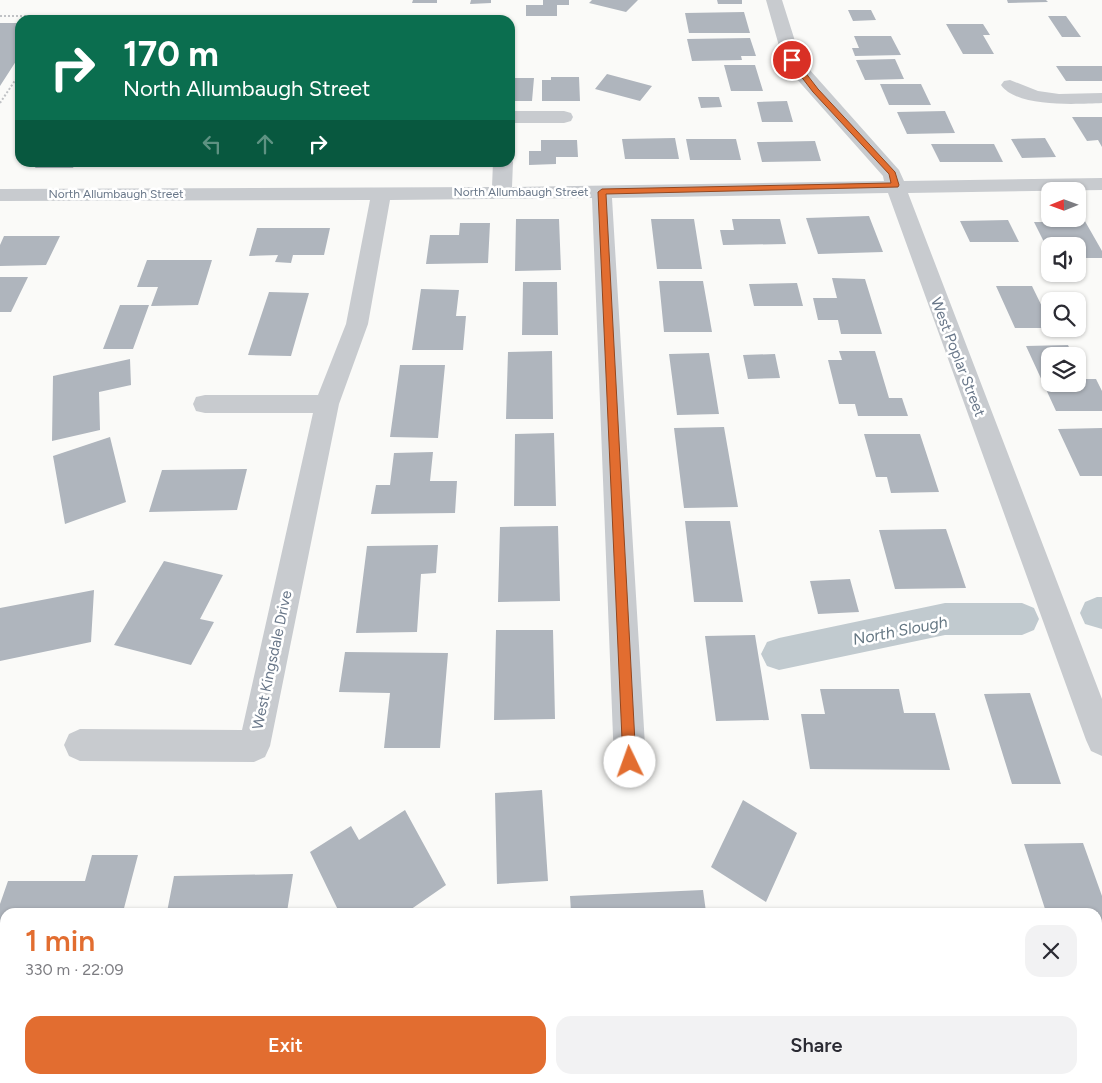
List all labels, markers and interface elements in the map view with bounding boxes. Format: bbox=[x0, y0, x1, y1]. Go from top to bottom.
text: 170 m bbox=[123, 33, 219, 75]
icon: right bbox=[40, 35, 105, 100]
pin bbox=[771, 39, 813, 81]
icon: arrive bbox=[778, 46, 806, 74]
text: North Allumbaugh Street bbox=[123, 75, 370, 102]
icon: left bbox=[198, 130, 226, 158]
icon: ahead bbox=[251, 130, 279, 158]
icon: right bbox=[304, 130, 332, 158]
north arrow bbox=[1041, 182, 1086, 228]
map controls bbox=[1041, 182, 1086, 392]
street label: North Allumbaugh Street bbox=[454, 185, 589, 199]
street label: North Allumbaugh Street bbox=[49, 187, 184, 201]
button: sound bbox=[1041, 237, 1086, 282]
button: search bbox=[1041, 292, 1086, 337]
street label: West Poplar Street bbox=[927, 295, 989, 419]
button: layers bbox=[1041, 347, 1086, 392]
street label: West Kingsdale Drive bbox=[248, 589, 296, 731]
water label: North Slough bbox=[851, 612, 949, 649]
position arrow bbox=[603, 735, 655, 787]
text: 1 min bbox=[25, 922, 95, 959]
button: close bbox=[1025, 925, 1077, 977]
text: 330 m · 22:09 bbox=[25, 960, 123, 979]
button: Exit bbox=[25, 1016, 546, 1074]
button: Share bbox=[556, 1016, 1077, 1074]

